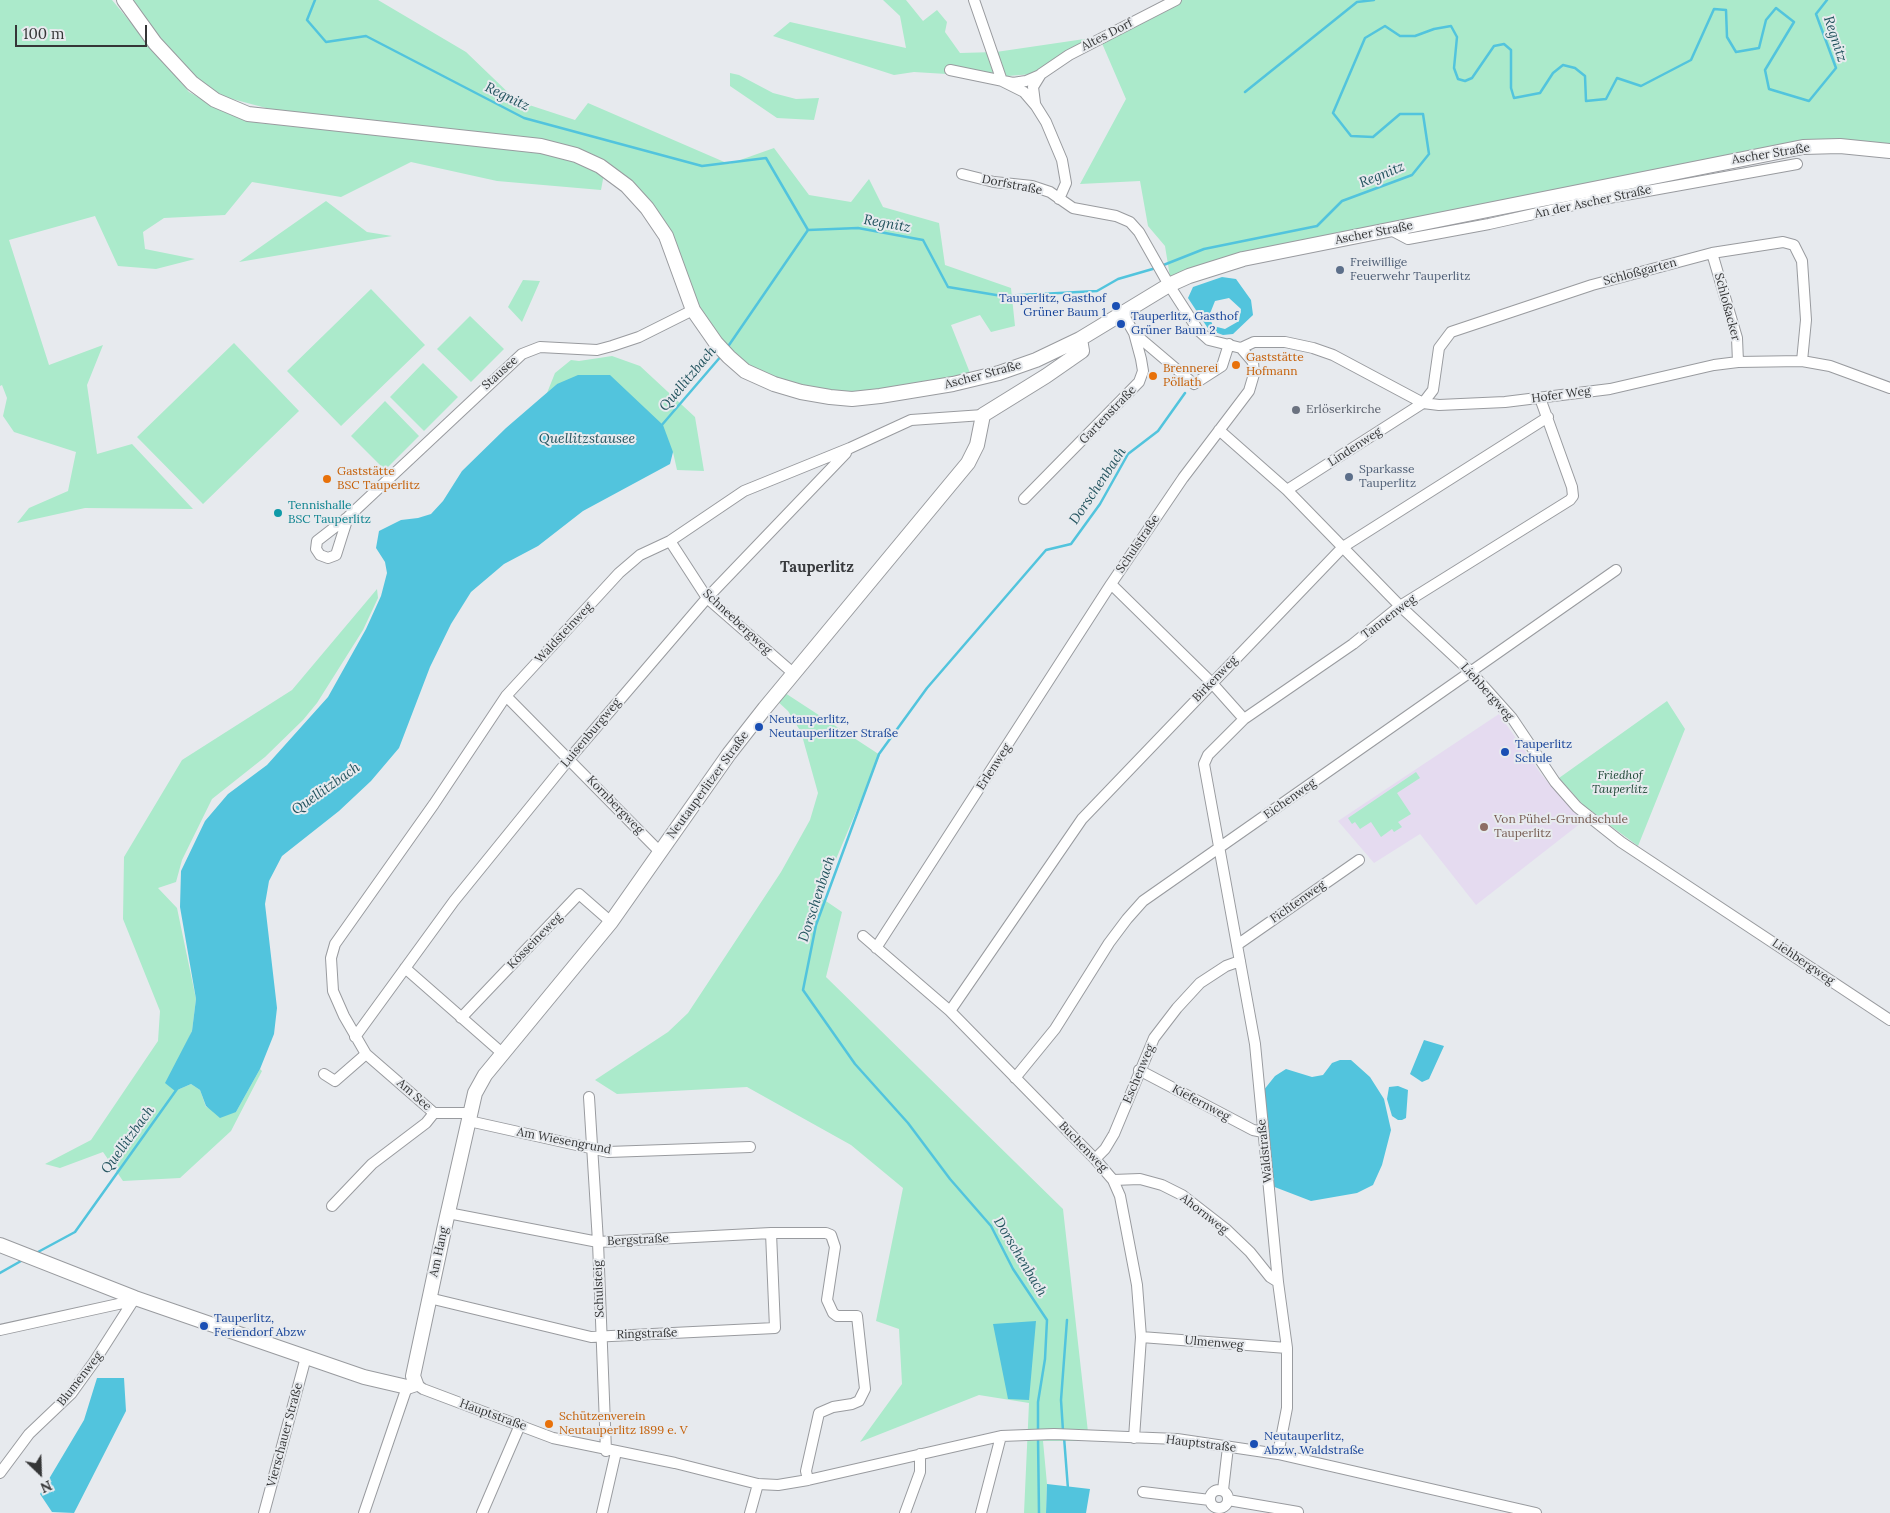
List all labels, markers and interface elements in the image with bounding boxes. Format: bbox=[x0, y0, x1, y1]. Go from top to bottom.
water label: Regnitz bbox=[1820, 14, 1850, 64]
scale bar bbox=[18, 15, 150, 47]
street label: Altes Dorf bbox=[1079, 16, 1135, 54]
text: 100 m bbox=[23, 24, 64, 43]
water label: Regnitz bbox=[482, 79, 532, 115]
street label: Ascher Straße bbox=[1731, 141, 1811, 167]
water label: Regnitz bbox=[1357, 158, 1407, 192]
street label: Dorfstraße bbox=[980, 172, 1044, 198]
street label: An der Ascher Straße bbox=[1533, 183, 1653, 221]
water label: Regnitz bbox=[862, 212, 912, 236]
street label: Ascher Straße bbox=[1334, 218, 1414, 248]
street label: Schloßgarten bbox=[1602, 255, 1678, 289]
place label: Freiwillige Feuerwehr Tauperlitz bbox=[1350, 256, 1470, 284]
marker: Freiwillige Feuerwehr Tauperlitz bbox=[1334, 264, 1346, 276]
street label: Schloßacker bbox=[1711, 272, 1743, 342]
place label: Tauperlitz, Gasthof Grüner Baum 1 bbox=[999, 292, 1106, 320]
marker: Tauperlitz, Gasthof Grüner Baum 1 bbox=[1110, 300, 1122, 312]
place label: Tauperlitz, Gasthof Grüner Baum 2 bbox=[1131, 310, 1238, 338]
marker: Tauperlitz, Gasthof Grüner Baum 2 bbox=[1115, 318, 1127, 330]
water label: Quellitzbach bbox=[656, 343, 720, 415]
place label: Gaststätte Hofmann bbox=[1246, 351, 1304, 379]
street label: Stausee bbox=[479, 353, 521, 393]
street label: Ascher Straße bbox=[943, 358, 1023, 392]
marker: Gaststätte Hofmann bbox=[1230, 359, 1242, 371]
place label: Brennerei Pöllath bbox=[1163, 362, 1218, 390]
marker: Brennerei Pöllath bbox=[1147, 370, 1159, 382]
street label: Gartenstraße bbox=[1077, 383, 1139, 447]
street label: Hofer Weg bbox=[1531, 384, 1591, 406]
place label: Erlöserkirche bbox=[1306, 403, 1381, 417]
marker: Erlöserkirche bbox=[1290, 404, 1302, 416]
street label: Lindenweg bbox=[1326, 424, 1384, 470]
water label: Quellitzstausee bbox=[539, 431, 635, 447]
water label: Dorschenbach bbox=[1066, 444, 1130, 528]
place label: Sparkasse Tauperlitz bbox=[1359, 463, 1416, 491]
place label: Gaststätte BSC Tauperlitz bbox=[337, 465, 420, 493]
marker: Sparkasse Tauperlitz bbox=[1343, 471, 1355, 483]
marker: Gaststätte BSC Tauperlitz bbox=[321, 473, 333, 485]
place label: Tennishalle BSC Tauperlitz bbox=[288, 499, 371, 527]
marker: Tennishalle BSC Tauperlitz bbox=[272, 507, 284, 519]
street label: Schulstraße bbox=[1113, 512, 1163, 576]
district label: Tauperlitz bbox=[780, 559, 854, 577]
street label: Schneebergweg bbox=[700, 587, 774, 657]
street label: Tannenweg bbox=[1359, 592, 1419, 642]
street label: Waldsteinweg bbox=[532, 600, 596, 666]
street label: Birkenweg bbox=[1190, 653, 1240, 705]
street label: Liehbergweg bbox=[1458, 660, 1516, 724]
street label: Luisenburgweg bbox=[558, 696, 624, 770]
place label: Neutauperlitz, Neutauperlitzer Straße bbox=[769, 713, 898, 741]
marker: Neutauperlitz, Neutauperlitzer Straße bbox=[753, 721, 765, 733]
street label: Neutauperlitzer Straße bbox=[664, 729, 752, 841]
place label: Tauperlitz Schule bbox=[1515, 738, 1572, 766]
street label: Erlenweg bbox=[974, 741, 1014, 793]
marker: Tauperlitz Schule bbox=[1499, 746, 1511, 758]
water label: Quellitzbach bbox=[289, 759, 363, 819]
park label: Friedhof Tauperlitz bbox=[1592, 769, 1648, 797]
street label: Kornbergweg bbox=[584, 773, 646, 837]
street label: Eichenweg bbox=[1261, 776, 1319, 822]
place label: Von Pühel-Grundschule Tauperlitz bbox=[1494, 813, 1628, 841]
marker: Von Pühel-Grundschule Tauperlitz bbox=[1478, 821, 1490, 833]
water label: Dorschenbach bbox=[795, 854, 839, 944]
street label: Fichtenweg bbox=[1268, 878, 1328, 926]
street label: Kösseineweg bbox=[505, 910, 565, 972]
street label: Liehbergweg bbox=[1769, 936, 1837, 988]
street label: Eschenweg bbox=[1120, 1042, 1158, 1106]
street label: Am See bbox=[394, 1076, 434, 1114]
street label: Kiefernweg bbox=[1170, 1082, 1232, 1124]
water label: Quellitzbach bbox=[98, 1103, 158, 1177]
street label: Waldstraße bbox=[1254, 1118, 1276, 1184]
street label: Buchenweg bbox=[1055, 1119, 1111, 1175]
street label: Am Wiesengrund bbox=[516, 1125, 612, 1157]
street label: Ahornweg bbox=[1177, 1191, 1231, 1237]
water label: Dorschenbach bbox=[990, 1214, 1050, 1300]
street label: Am Hang bbox=[427, 1226, 451, 1278]
street label: Bergstraße bbox=[607, 1231, 669, 1249]
street label: Schulsteig bbox=[591, 1260, 607, 1318]
place label: Tauperlitz, Feriendorf Abzw bbox=[214, 1312, 306, 1340]
marker: Tauperlitz, Feriendorf Abzw bbox=[198, 1320, 210, 1332]
street label: Ringstraße bbox=[616, 1326, 678, 1342]
street label: Ulmenweg bbox=[1184, 1333, 1244, 1353]
street label: Blumenweg bbox=[54, 1349, 106, 1409]
street label: Vierschauer Straße bbox=[264, 1381, 306, 1489]
street label: Hauptstraße bbox=[457, 1396, 529, 1434]
place label: Schützenverein Neutauperlitz 1899 e. V bbox=[559, 1410, 688, 1438]
marker: Schützenverein Neutauperlitz 1899 e. V bbox=[543, 1418, 555, 1430]
place label: Neutauperlitz, Abzw, Waldstraße bbox=[1264, 1430, 1364, 1458]
street label: Hauptstraße bbox=[1165, 1433, 1237, 1455]
marker: Neutauperlitz, Abzw, Waldstraße bbox=[1248, 1438, 1260, 1450]
north arrow bbox=[15, 1448, 65, 1498]
text: N bbox=[38, 1476, 55, 1497]

